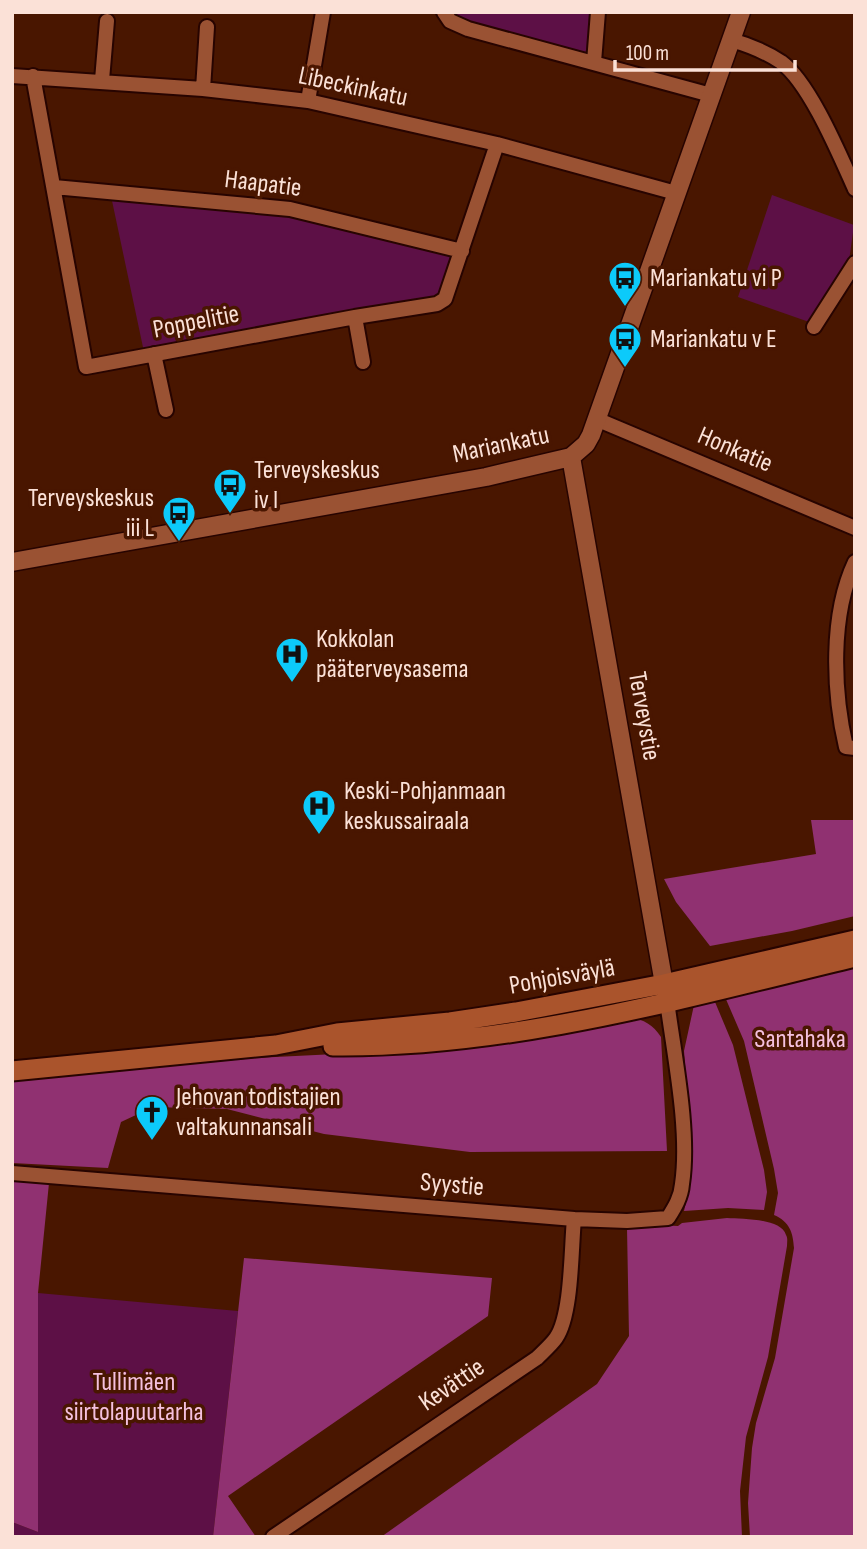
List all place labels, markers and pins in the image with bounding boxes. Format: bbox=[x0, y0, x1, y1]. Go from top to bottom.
bus stop icon: Mariankatu vi P bbox=[606, 259, 644, 308]
place label: Mariankatu vi P bbox=[650, 263, 782, 294]
bus stop icon: Mariankatu v E bbox=[606, 320, 644, 369]
place label: Mariankatu v E bbox=[650, 324, 777, 355]
place label: Terveyskeskus iv I bbox=[254, 455, 380, 516]
bus stop icon: Terveyskeskus iv I bbox=[211, 466, 249, 515]
place label: Terveyskeskus iii L bbox=[28, 483, 154, 544]
bus stop icon: Terveyskeskus iii L bbox=[160, 494, 198, 543]
place label: Kokkolan pääterveysasema bbox=[316, 624, 469, 685]
hospital icon: Kokkolan pääterveysasema bbox=[273, 635, 311, 684]
place label: Keski-Pohjanmaan keskussairaala bbox=[344, 776, 506, 837]
hospital icon: Keski-Pohjanmaan keskussairaala bbox=[300, 787, 338, 836]
place label: Jehovan todistajien valtakunnansali bbox=[175, 1082, 341, 1143]
church icon: Jehovan todistajien valtakunnansali bbox=[133, 1093, 171, 1142]

